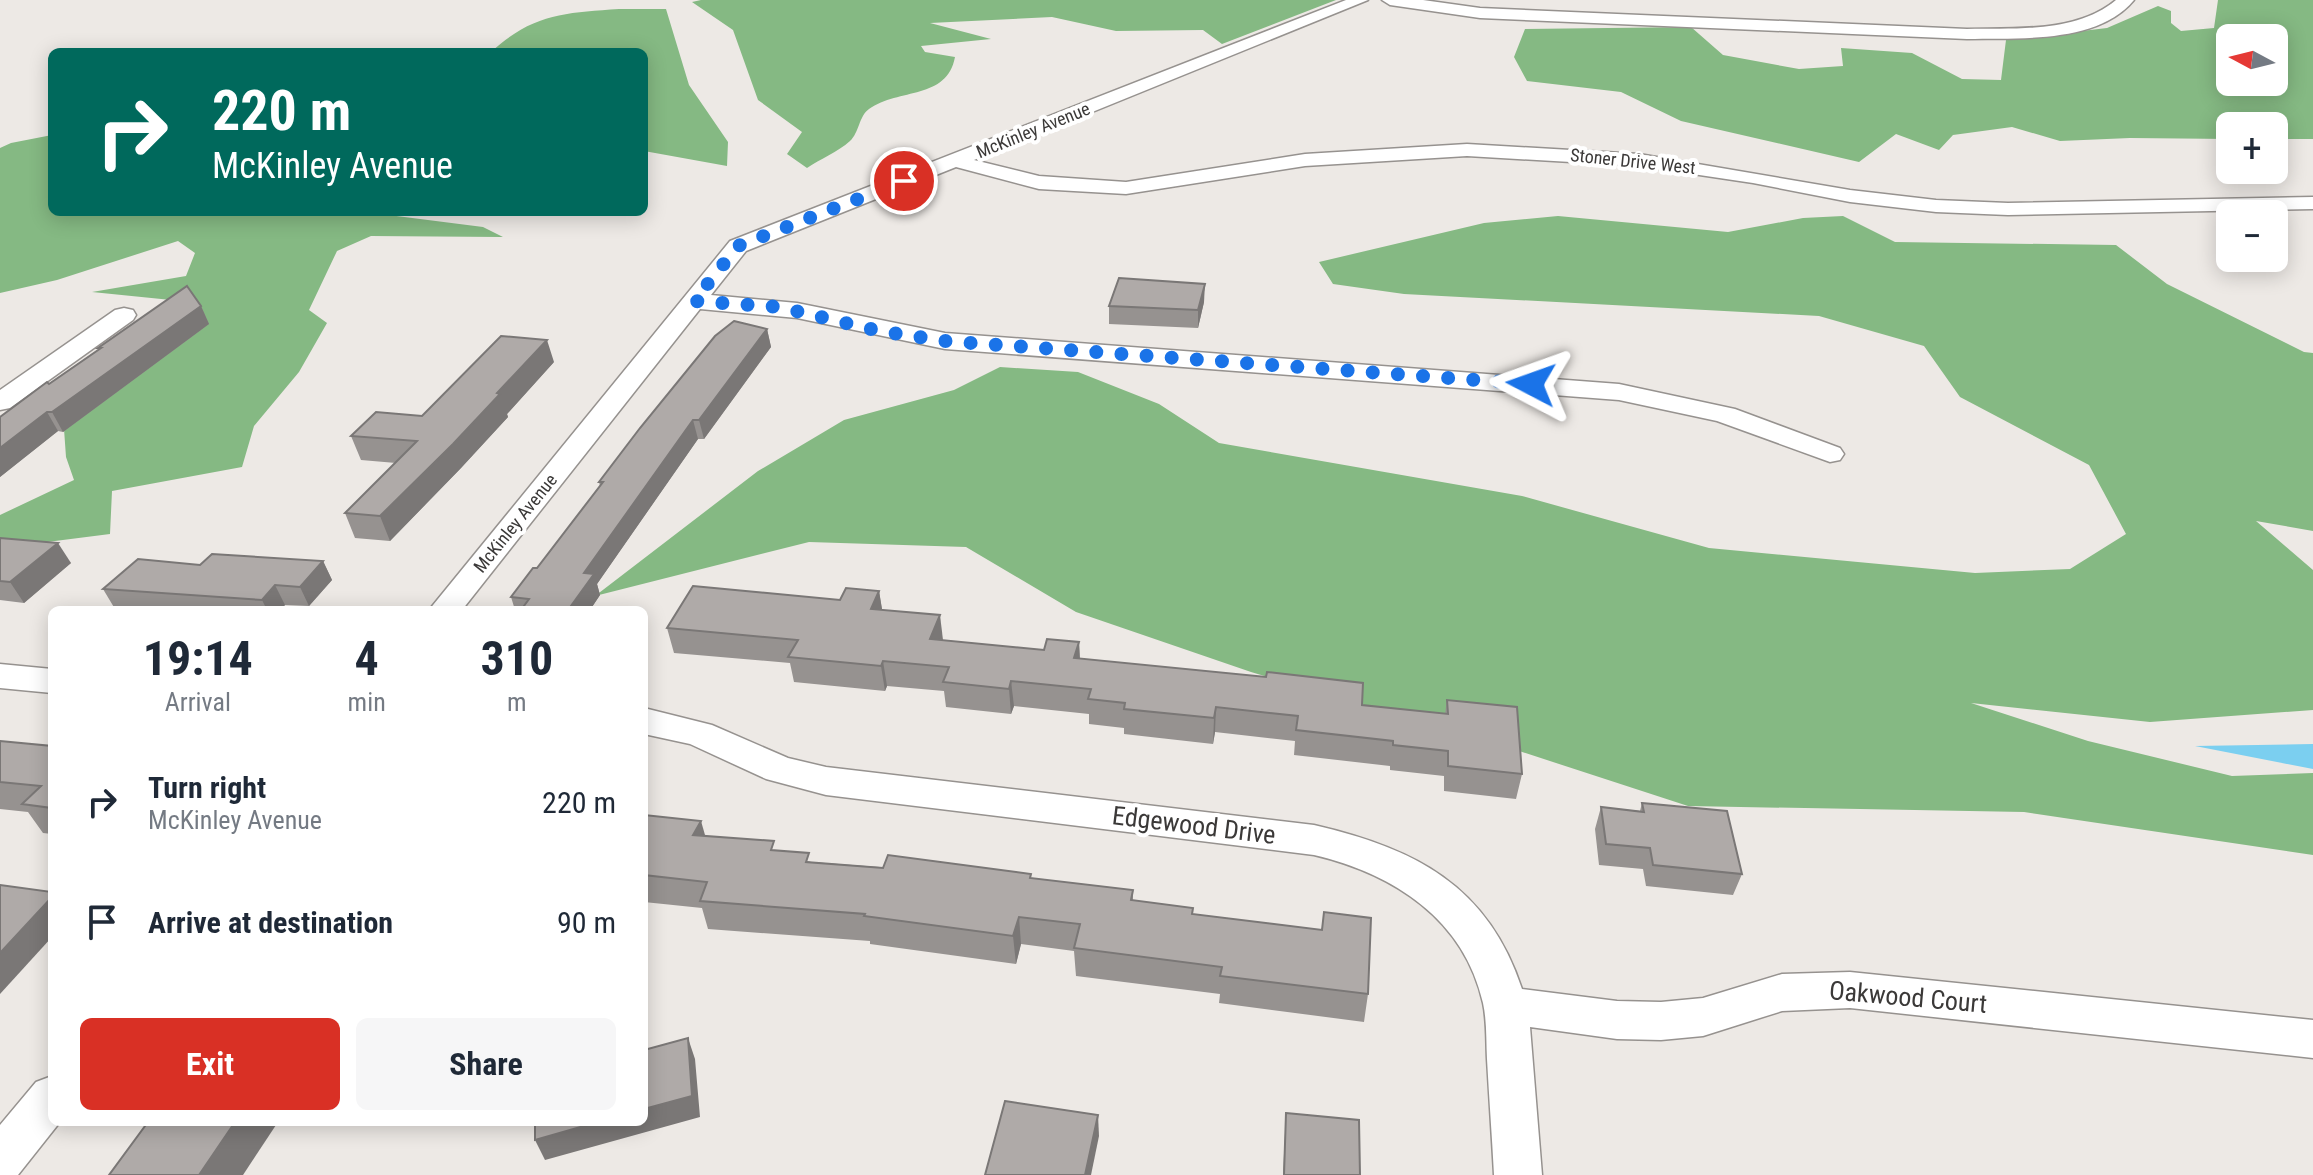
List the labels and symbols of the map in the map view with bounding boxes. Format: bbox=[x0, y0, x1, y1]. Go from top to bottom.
north arrow bbox=[2216, 24, 2288, 96]
street label: McKinley Avenue bbox=[973, 98, 1093, 162]
street label: Stoner Drive West bbox=[1569, 144, 1697, 178]
pin bbox=[870, 147, 938, 215]
position arrow bbox=[1489, 342, 1573, 426]
street label: McKinley Avenue bbox=[469, 470, 561, 576]
street label: Edgewood Drive bbox=[1111, 800, 1277, 850]
street label: Oakwood Court bbox=[1828, 975, 1988, 1019]

